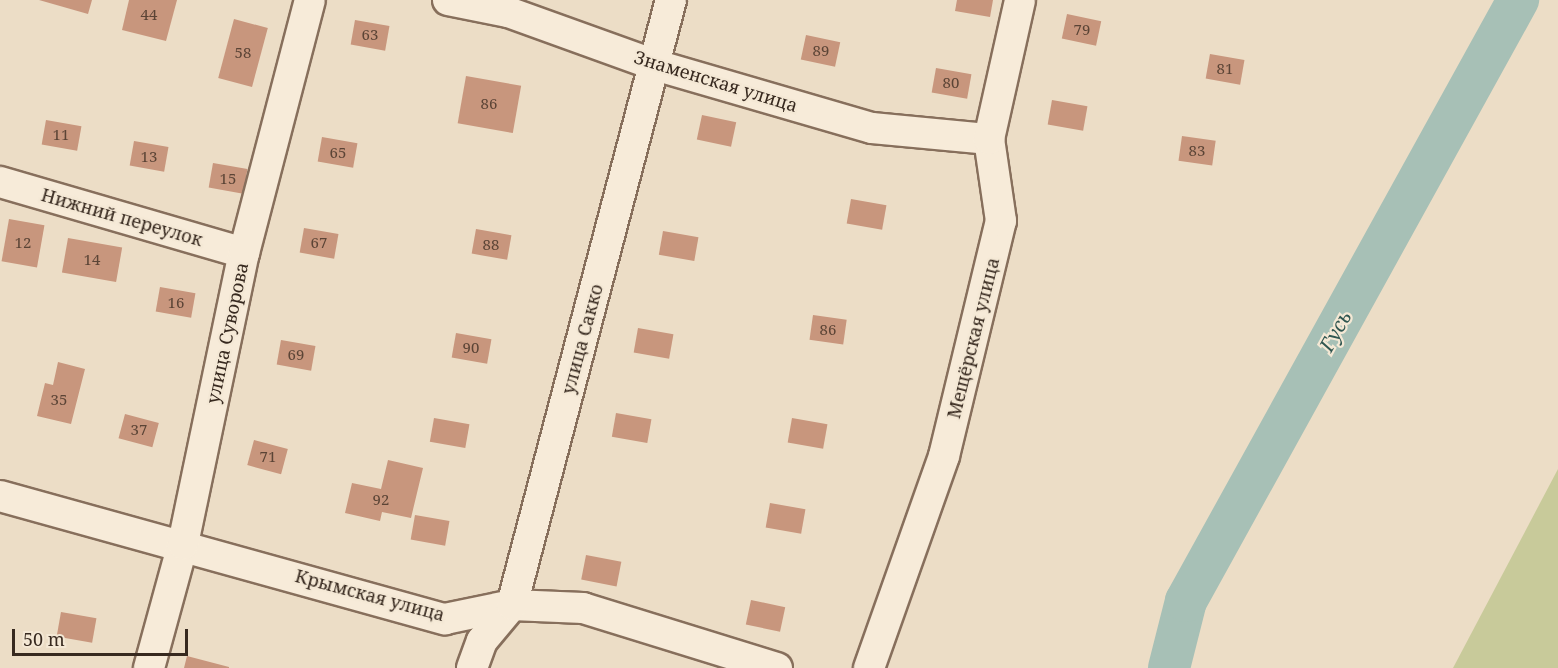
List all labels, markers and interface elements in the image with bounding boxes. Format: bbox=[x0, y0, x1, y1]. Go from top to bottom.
house number: 44 bbox=[141, 6, 157, 24]
house number: 79 bbox=[1074, 21, 1090, 39]
house number: 63 bbox=[362, 26, 378, 44]
house number: 89 bbox=[813, 42, 829, 60]
house number: 58 bbox=[235, 44, 251, 62]
street label: Знаменская улица bbox=[632, 46, 800, 116]
house number: 81 bbox=[1217, 60, 1233, 78]
house number: 80 bbox=[943, 74, 959, 92]
house number: 86 bbox=[481, 95, 497, 113]
house number: 11 bbox=[53, 126, 69, 144]
house number: 83 bbox=[1189, 142, 1205, 160]
house number: 65 bbox=[330, 144, 346, 162]
house number: 13 bbox=[141, 148, 157, 166]
house number: 15 bbox=[220, 170, 236, 188]
street label: Нижний переулок bbox=[39, 184, 205, 250]
house number: 12 bbox=[15, 234, 31, 252]
house number: 67 bbox=[311, 234, 327, 252]
house number: 88 bbox=[483, 236, 499, 254]
house number: 14 bbox=[84, 251, 100, 269]
street label: Мещёрская улица bbox=[943, 255, 1003, 421]
street label: улица Суворова bbox=[201, 260, 253, 406]
street label: улица Сакко bbox=[557, 281, 607, 397]
house number: 16 bbox=[168, 294, 184, 312]
water label: Гусь bbox=[1314, 306, 1356, 356]
house number: 86 bbox=[820, 321, 836, 339]
house number: 90 bbox=[463, 339, 479, 357]
house number: 69 bbox=[288, 346, 304, 364]
house number: 35 bbox=[51, 391, 67, 409]
house number: 37 bbox=[131, 421, 147, 439]
house number: 71 bbox=[260, 448, 276, 466]
house number: 92 bbox=[373, 491, 389, 509]
street label: Крымская улица bbox=[293, 565, 447, 625]
scale bar bbox=[15, 617, 190, 655]
text: 50 m bbox=[23, 627, 65, 651]

